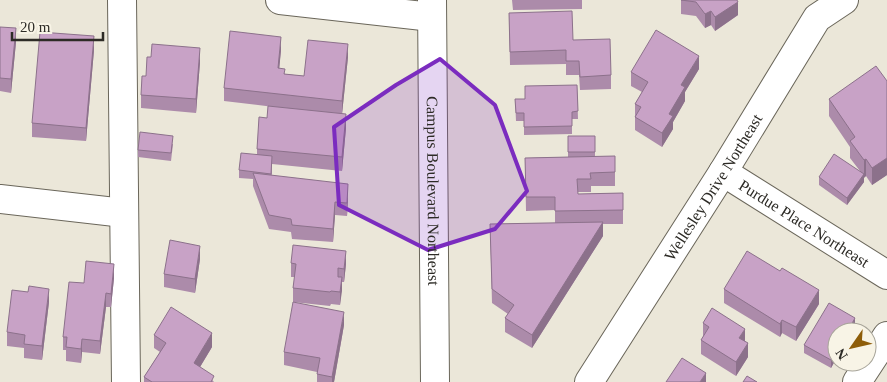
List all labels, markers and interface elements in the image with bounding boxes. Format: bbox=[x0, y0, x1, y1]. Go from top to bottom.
scale bar bbox=[12, 10, 104, 42]
text: 20 m bbox=[20, 19, 51, 35]
street label: Campus Boulevard Northeast bbox=[423, 96, 442, 286]
street label: Wellesley Drive Northeast bbox=[661, 111, 766, 264]
street label: Purdue Place Northeast bbox=[736, 176, 873, 271]
north arrow bbox=[827, 322, 877, 372]
text: N bbox=[833, 346, 851, 362]

